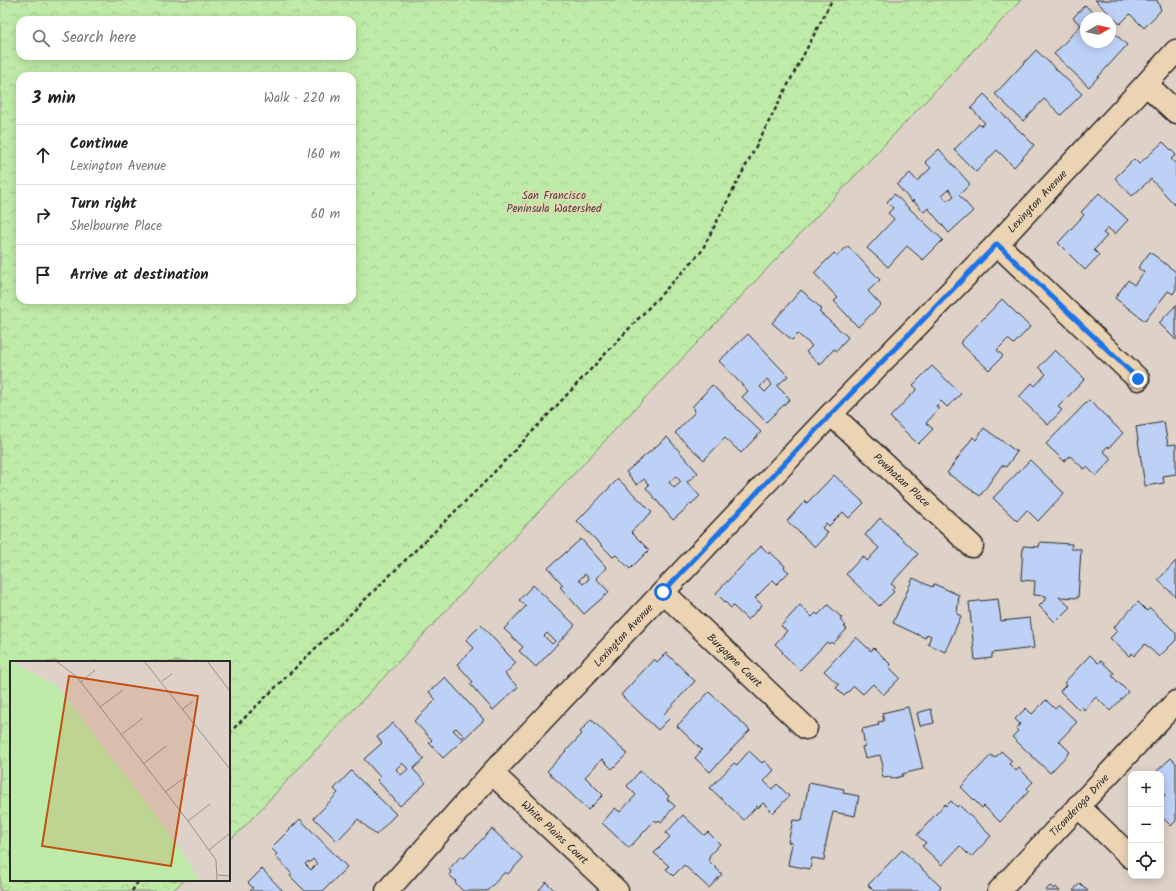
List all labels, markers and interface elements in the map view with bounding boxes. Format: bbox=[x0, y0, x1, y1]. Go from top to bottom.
north arrow bbox=[1080, 12, 1116, 48]
search box bbox=[16, 16, 356, 60]
text: Search here bbox=[62, 26, 136, 50]
icon: search bbox=[30, 27, 52, 49]
text: 3 min bbox=[32, 85, 76, 112]
text: Walk · 220 m bbox=[264, 88, 340, 109]
text: Continue bbox=[70, 132, 128, 156]
icon: ahead bbox=[32, 144, 54, 166]
text: 160 m bbox=[307, 144, 340, 165]
text: Lexington Avenue bbox=[70, 156, 166, 177]
street label: Lexington Avenue bbox=[1003, 166, 1072, 238]
park label: San Francisco Peninsula Watershed bbox=[506, 187, 602, 218]
text: Turn right bbox=[70, 192, 137, 216]
icon: right bbox=[32, 204, 54, 226]
text: 60 m bbox=[311, 204, 340, 225]
text: Shelbourne Place bbox=[70, 216, 162, 237]
text: Arrive at destination bbox=[70, 263, 209, 287]
icon: arrive bbox=[32, 264, 54, 286]
route end bbox=[1129, 370, 1147, 388]
street label: Powhatan Place bbox=[869, 449, 934, 512]
route start bbox=[654, 583, 672, 601]
street label: Lexington Avenue bbox=[589, 600, 658, 672]
street label: Burgoyne Court bbox=[702, 629, 767, 692]
inset map bbox=[10, 661, 230, 881]
street label: Ticonderoga Drive bbox=[1046, 770, 1114, 841]
map controls bbox=[1128, 771, 1164, 879]
button: + bbox=[1128, 771, 1164, 807]
street label: White Plains Court bbox=[516, 797, 593, 869]
button: − bbox=[1128, 807, 1164, 843]
button: locate bbox=[1128, 843, 1164, 879]

